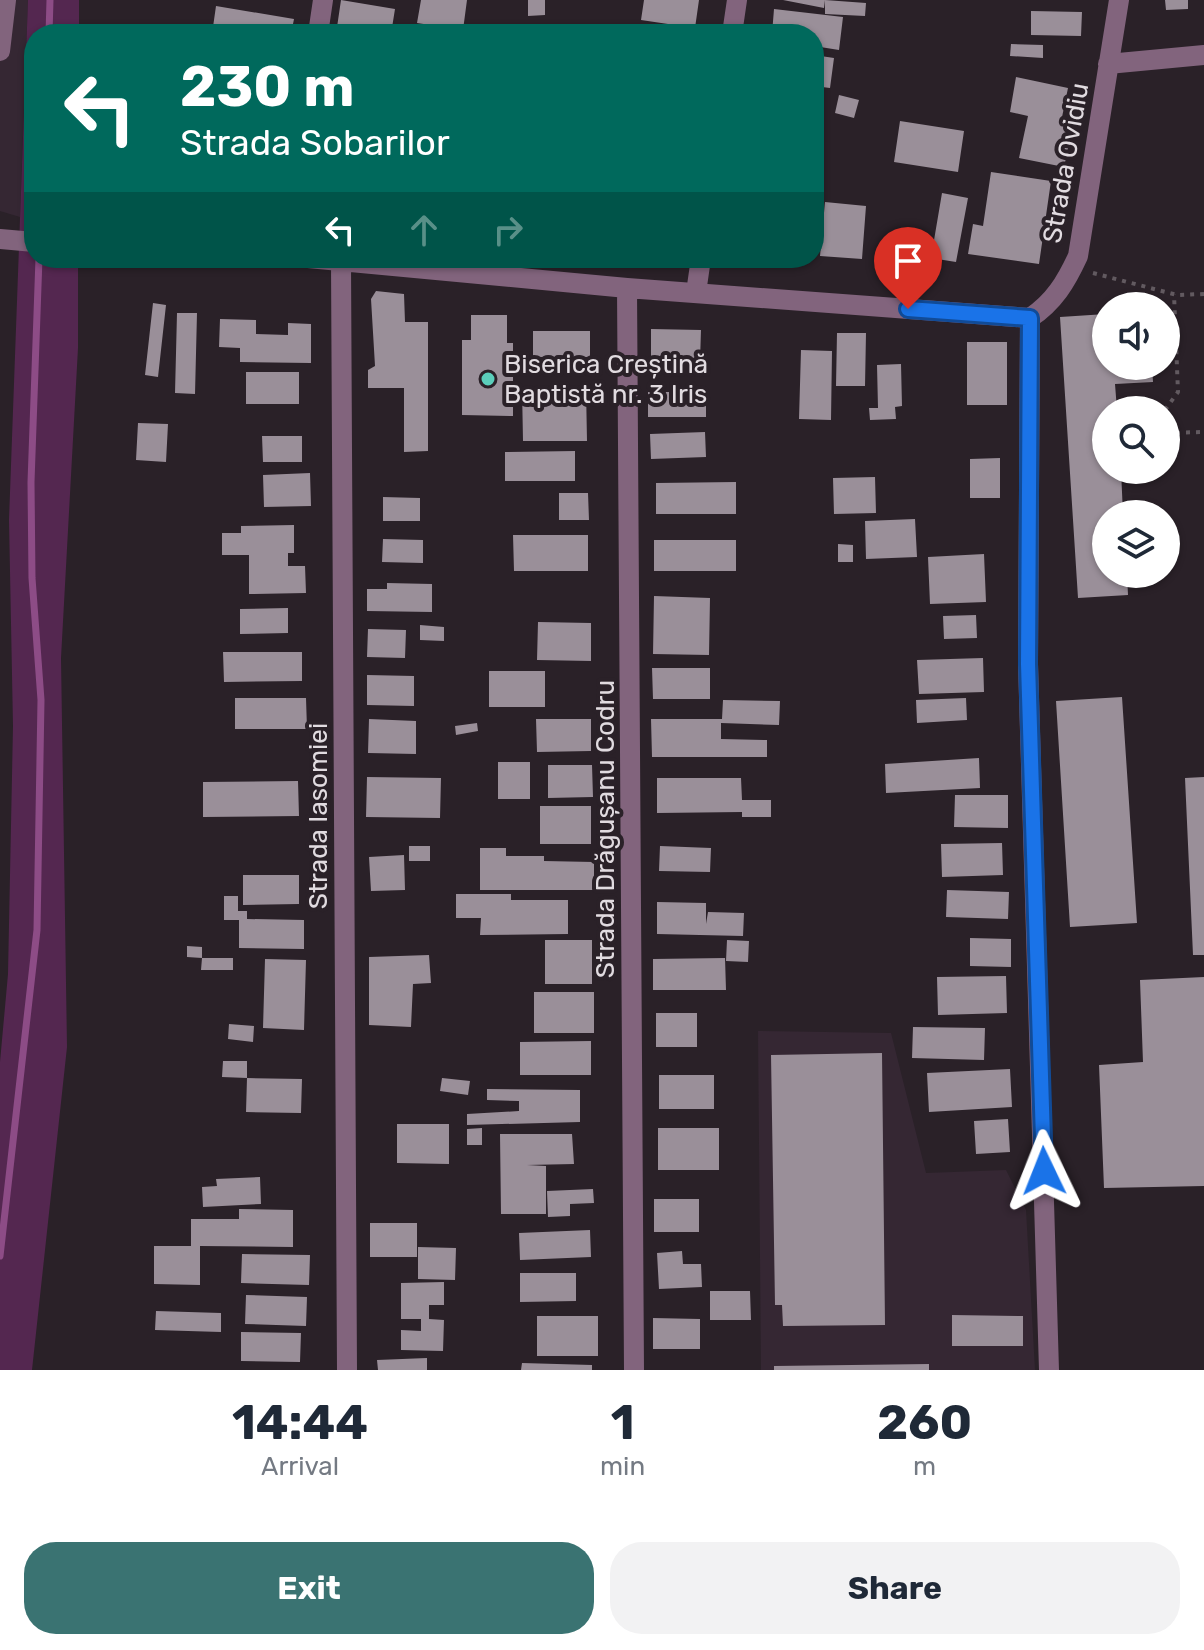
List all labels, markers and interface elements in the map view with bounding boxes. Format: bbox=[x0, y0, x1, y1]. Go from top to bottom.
text: 230 m bbox=[180, 54, 355, 120]
icon: left bbox=[48, 56, 152, 160]
street label: Strada Ovidiu bbox=[1037, 80, 1095, 246]
text: Strada Sobarilor bbox=[180, 121, 450, 164]
icon: left bbox=[318, 208, 362, 252]
icon: ahead bbox=[402, 208, 446, 252]
icon: right bbox=[486, 208, 530, 252]
pin bbox=[874, 227, 942, 309]
icon: arrive bbox=[886, 239, 930, 283]
map controls bbox=[1092, 292, 1180, 588]
button: sound bbox=[1092, 292, 1180, 380]
place label: Biserica Creștină Baptistă nr. 3 Iris bbox=[504, 349, 708, 410]
marker: Biserica Creștină Baptistă nr. 3 Iris bbox=[479, 370, 497, 388]
button: search bbox=[1092, 396, 1180, 484]
button: layers bbox=[1092, 500, 1180, 588]
street label: Strada Drăgușanu Codru bbox=[590, 680, 621, 978]
street label: Strada Iasomiei bbox=[303, 723, 334, 909]
position arrow bbox=[1002, 1129, 1086, 1213]
text: 14:44 bbox=[232, 1394, 368, 1451]
text: 1 bbox=[611, 1394, 635, 1451]
text: 260 bbox=[877, 1394, 972, 1451]
text: Arrival bbox=[261, 1451, 339, 1482]
text: min bbox=[600, 1451, 645, 1482]
text: m bbox=[913, 1451, 936, 1482]
button: Exit bbox=[24, 1542, 594, 1634]
button: Share bbox=[610, 1542, 1180, 1634]

